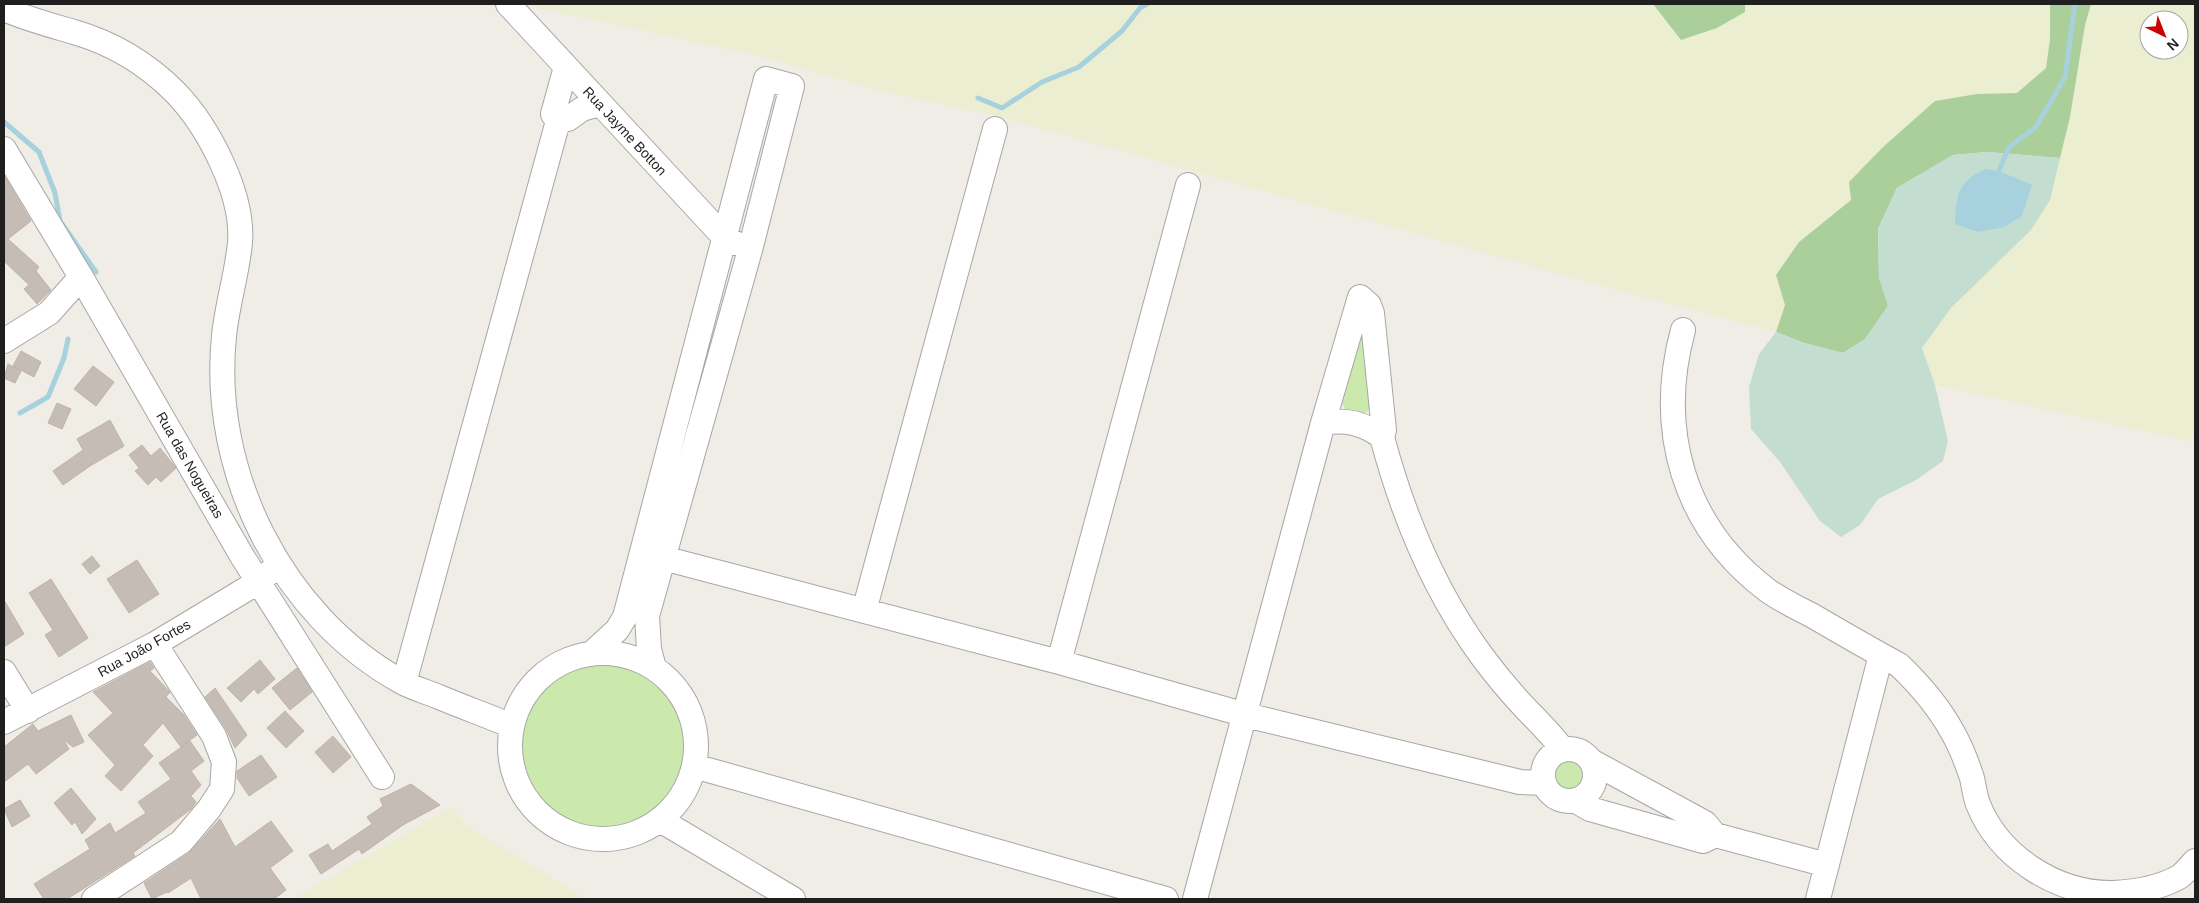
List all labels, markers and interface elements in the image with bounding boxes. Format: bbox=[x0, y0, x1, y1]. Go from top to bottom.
north arrow bbox=[2139, 10, 2189, 60]
text: N bbox=[2164, 35, 2182, 54]
street label: Rua Jayme Botton bbox=[580, 83, 670, 179]
street label: Rua das Nogueiras bbox=[153, 409, 227, 521]
street label: Rua João Fortes bbox=[95, 616, 193, 680]

